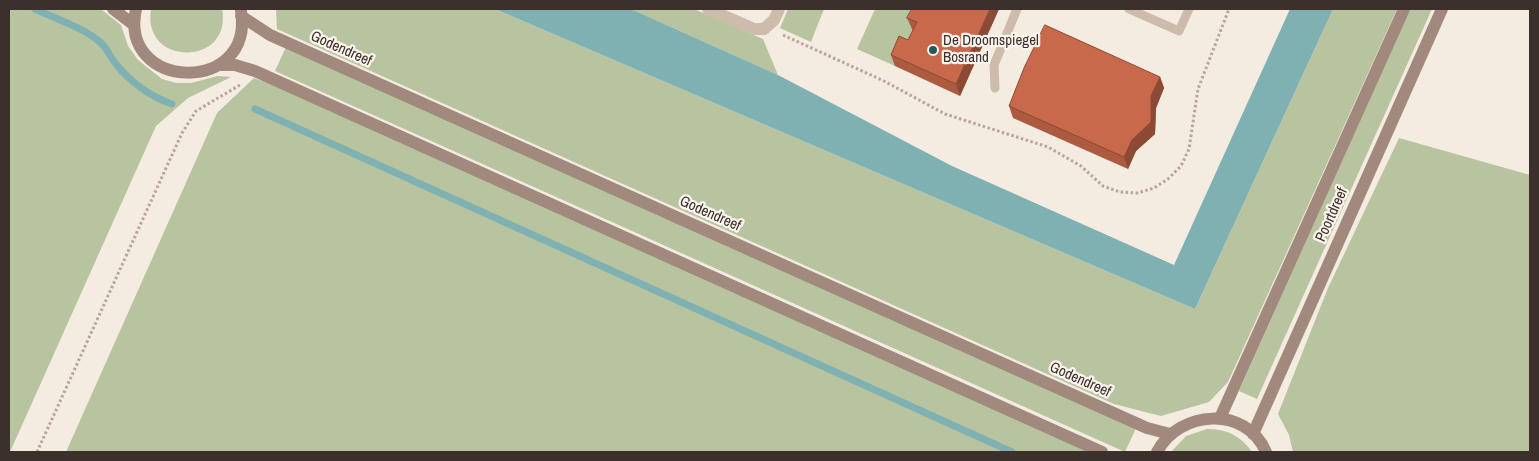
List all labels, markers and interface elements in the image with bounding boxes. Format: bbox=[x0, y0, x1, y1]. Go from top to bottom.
street label: Godendreef bbox=[308, 28, 374, 70]
place label: De Droomspiegel Bosrand bbox=[943, 32, 1039, 67]
marker: De Droomspiegel Bosrand bbox=[927, 44, 939, 56]
street label: Poortdreef bbox=[1312, 185, 1352, 245]
street label: Godendreef bbox=[677, 193, 743, 235]
street label: Godendreef bbox=[1047, 359, 1113, 401]

